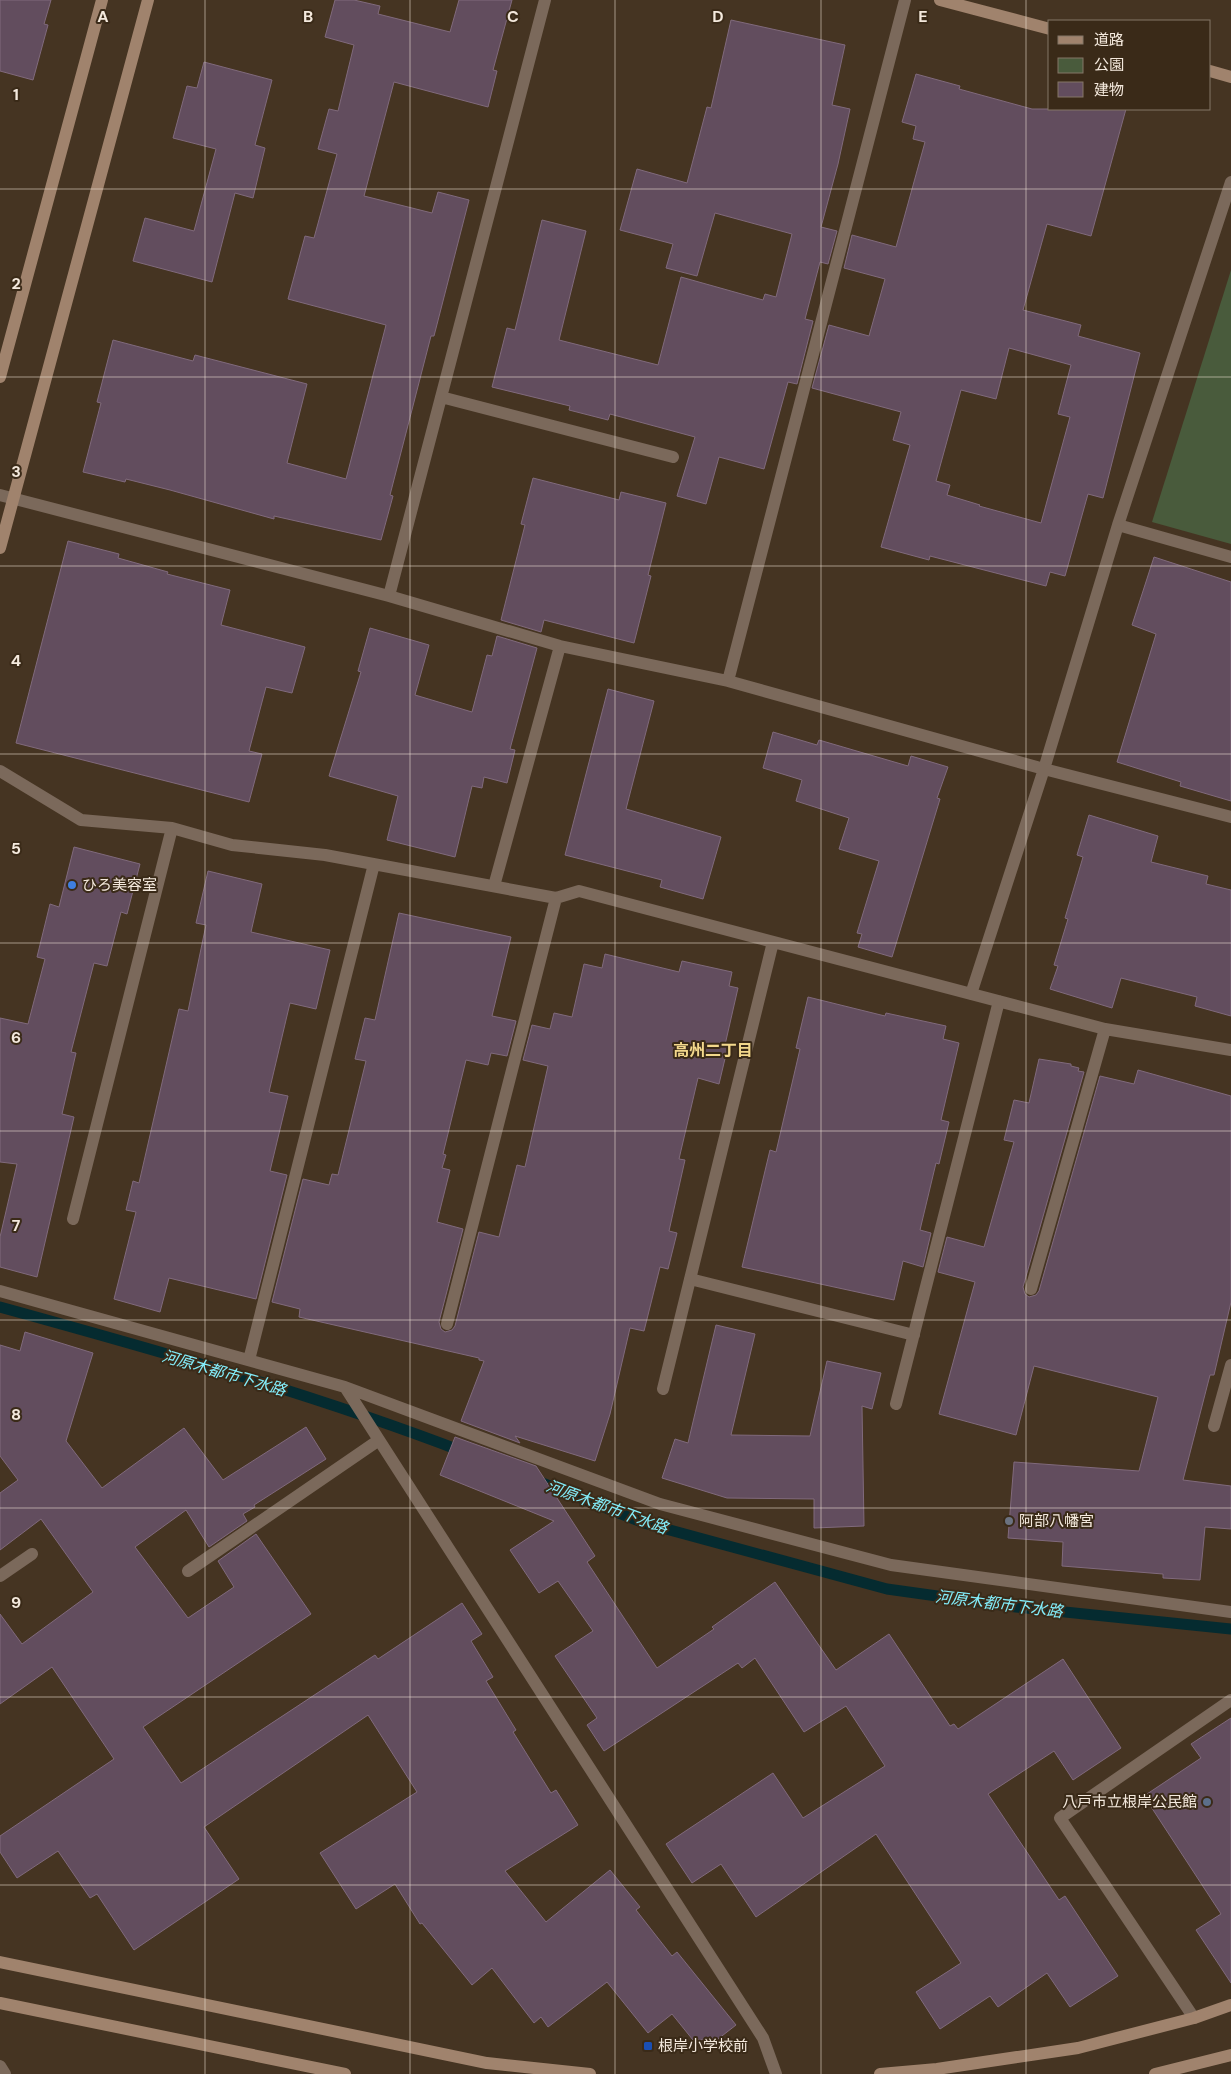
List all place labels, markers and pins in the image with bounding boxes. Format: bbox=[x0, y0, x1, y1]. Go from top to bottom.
place label: ひろ美容室 bbox=[82, 875, 157, 895]
marker: ひろ美容室 bbox=[66, 879, 78, 891]
place label: 阿部八幡宮 bbox=[1019, 1511, 1094, 1531]
marker: 阿部八幡宮 bbox=[1003, 1515, 1015, 1527]
place label: 八戸市立根岸公民館 bbox=[1062, 1792, 1197, 1812]
marker: 八戸市立根岸公民館 bbox=[1201, 1796, 1213, 1808]
place label: 根岸小学校前 bbox=[658, 2036, 748, 2056]
marker: 根岸小学校前 bbox=[642, 2040, 654, 2052]

